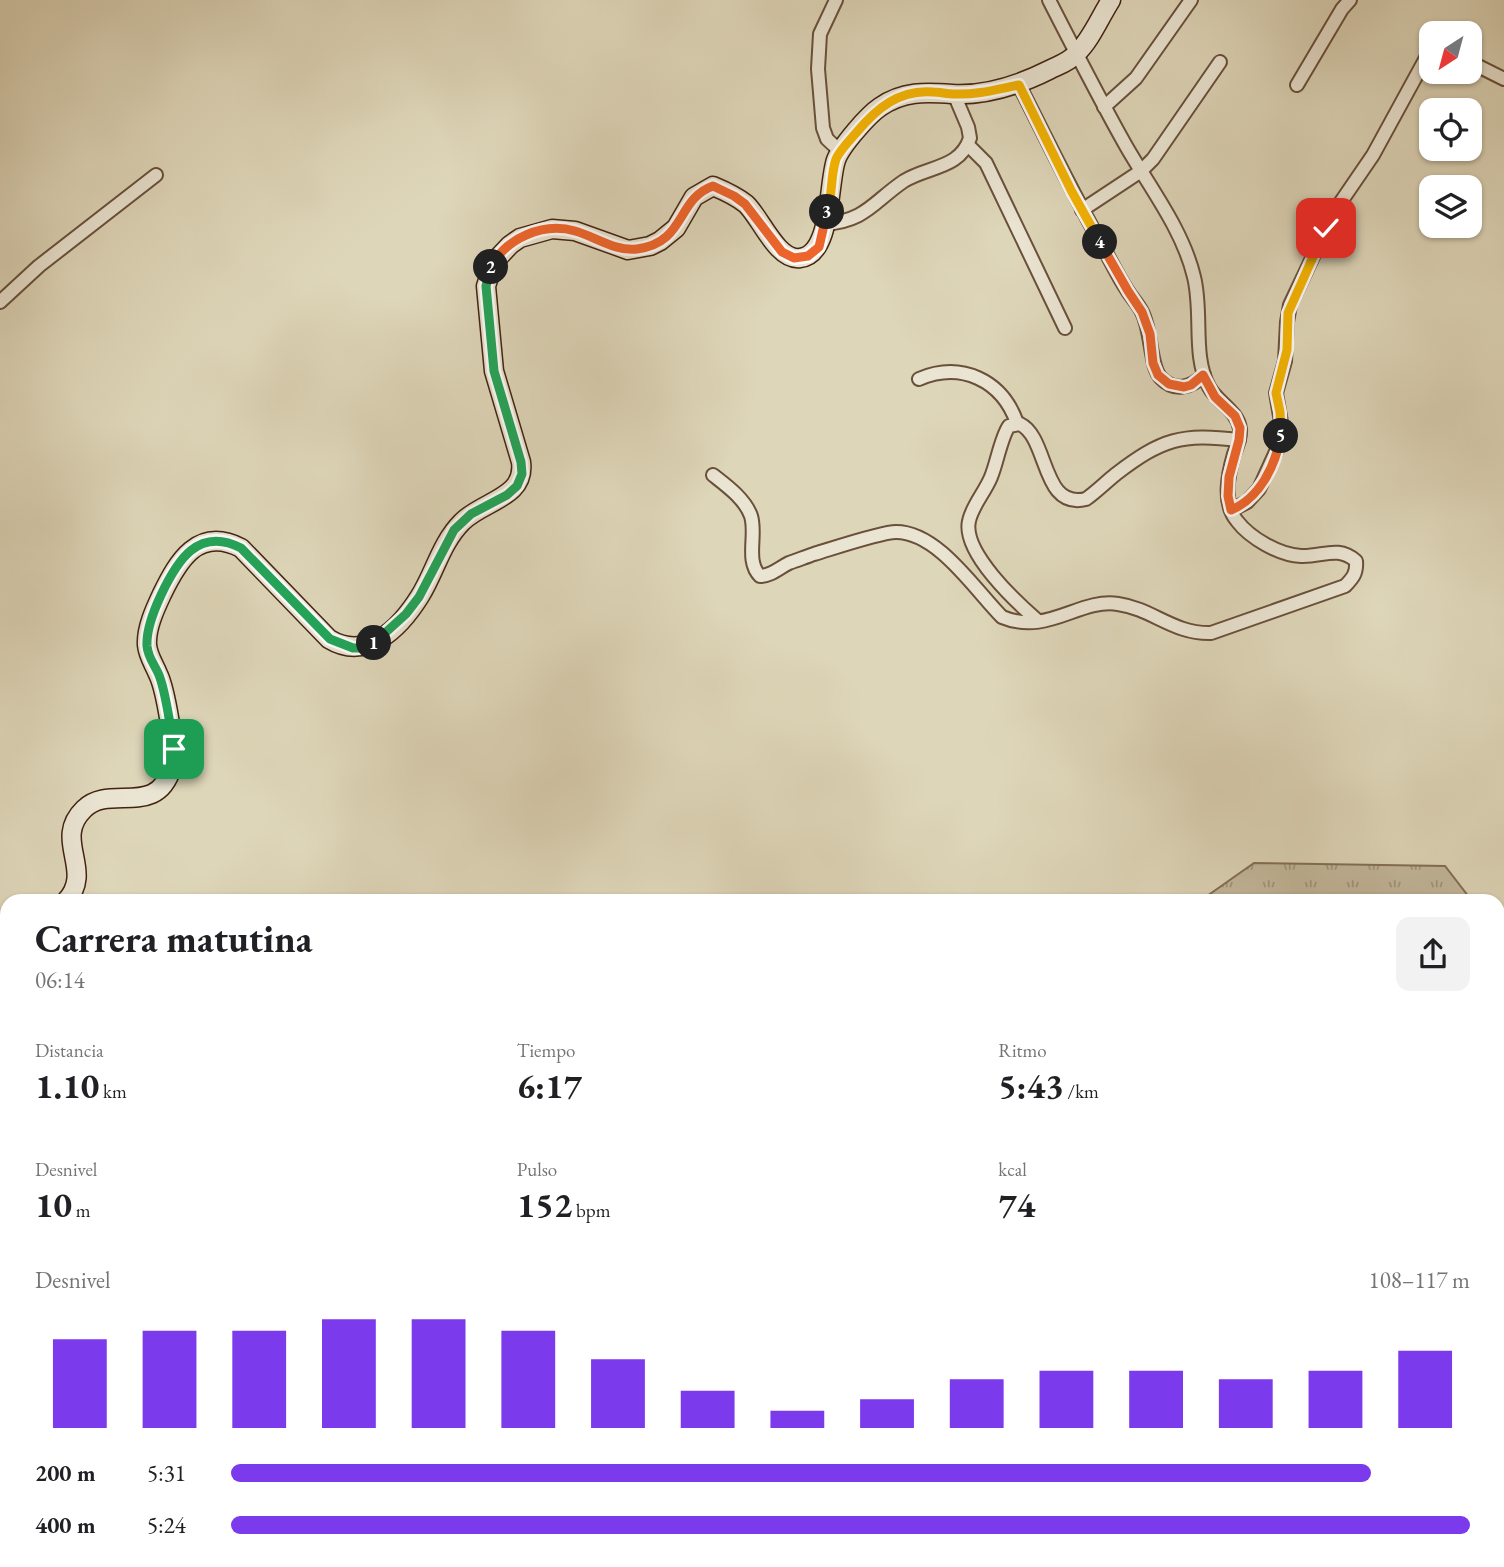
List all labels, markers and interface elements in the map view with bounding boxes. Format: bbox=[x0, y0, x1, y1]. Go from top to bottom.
north arrow bbox=[1419, 21, 1482, 84]
map controls bbox=[1419, 21, 1482, 238]
button: locate bbox=[1419, 98, 1482, 161]
button: layers bbox=[1419, 175, 1482, 238]
pin: 3 bbox=[810, 194, 844, 230]
pin bbox=[1296, 198, 1356, 258]
text: 3 bbox=[821, 199, 832, 224]
icon: check bbox=[1307, 209, 1345, 247]
pin: 4 bbox=[1082, 224, 1118, 260]
text: 4 bbox=[1094, 229, 1105, 254]
pin: 2 bbox=[474, 250, 508, 284]
text: 2 bbox=[485, 254, 496, 279]
pin: 5 bbox=[1264, 418, 1298, 453]
text: 5 bbox=[1275, 423, 1286, 448]
pin: 1 bbox=[356, 626, 392, 660]
text: 1 bbox=[368, 630, 379, 655]
pin bbox=[144, 719, 204, 779]
icon: arrive bbox=[155, 730, 193, 768]
text: Carrera matutina bbox=[35, 914, 312, 963]
button: share bbox=[1396, 917, 1470, 991]
text: 06:14 bbox=[35, 965, 85, 995]
text: Distancia bbox=[35, 1038, 104, 1063]
text: Tiempo bbox=[517, 1038, 576, 1063]
text: Ritmo bbox=[998, 1038, 1047, 1063]
text: 1.10 bbox=[35, 1063, 99, 1108]
text: 6:17 bbox=[517, 1063, 582, 1108]
text: 5:43 bbox=[998, 1063, 1064, 1108]
text: km bbox=[99, 1079, 127, 1104]
text: /km bbox=[1064, 1079, 1099, 1104]
text: Desnivel bbox=[35, 1157, 97, 1182]
text: Pulso bbox=[517, 1157, 557, 1182]
text: kcal bbox=[998, 1157, 1027, 1182]
text: 10 bbox=[35, 1182, 72, 1227]
text: 152 bbox=[517, 1182, 572, 1227]
text: 74 bbox=[998, 1182, 1035, 1227]
text: m bbox=[72, 1198, 91, 1223]
text: bpm bbox=[572, 1198, 610, 1223]
text: Desnivel bbox=[35, 1265, 111, 1295]
text: 108–117 m bbox=[1369, 1265, 1470, 1295]
text: 200 m bbox=[35, 1458, 96, 1488]
text: 5:31 bbox=[147, 1458, 186, 1488]
text: 400 m bbox=[35, 1510, 96, 1540]
text: 5:24 bbox=[147, 1510, 186, 1540]

